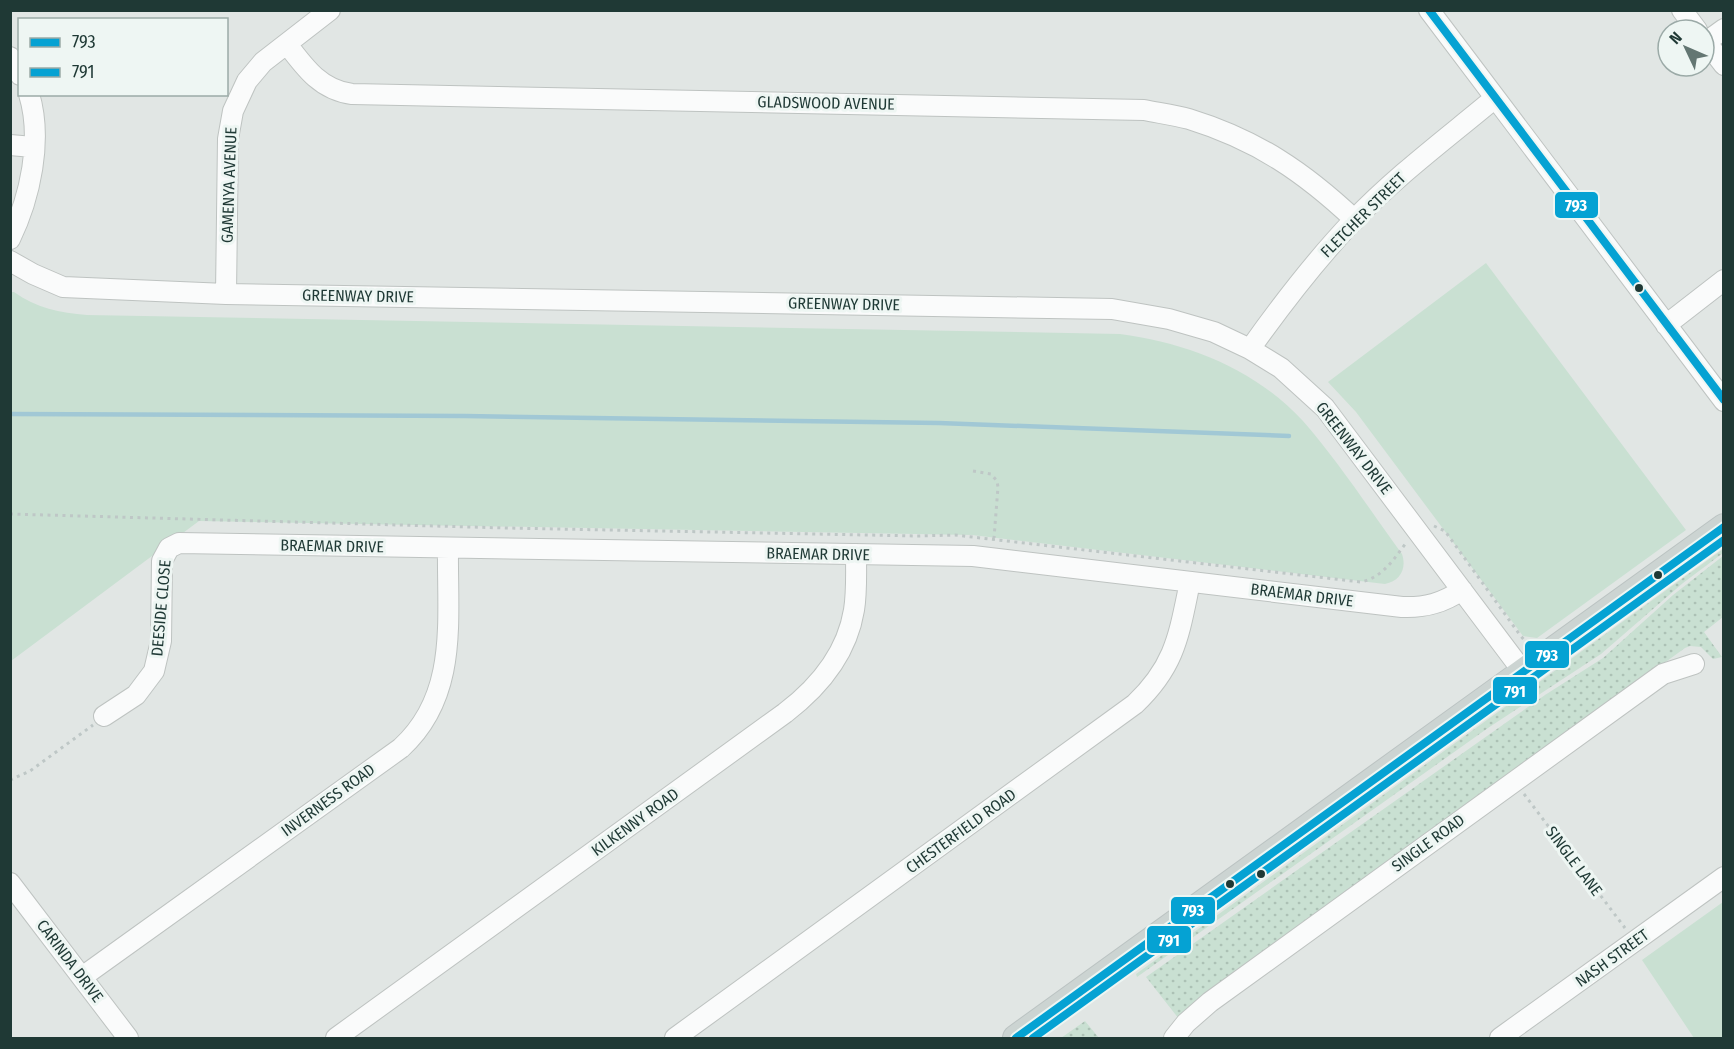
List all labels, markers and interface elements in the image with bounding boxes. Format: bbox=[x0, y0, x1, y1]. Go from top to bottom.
legend bbox=[18, 18, 228, 96]
north arrow bbox=[1656, 18, 1716, 78]
text: N bbox=[1665, 28, 1686, 48]
text: 793 bbox=[72, 31, 96, 53]
text: 791 bbox=[72, 61, 94, 83]
street label: GLADSWOOD AVENUE bbox=[757, 92, 895, 114]
street label: GAMENYA AVENUE bbox=[217, 127, 241, 243]
street label: FLETCHER STREET bbox=[1317, 168, 1410, 261]
line badge: 793 bbox=[1554, 191, 1599, 219]
text: 793 bbox=[1565, 196, 1588, 215]
unlabelled marker bbox=[1633, 282, 1645, 294]
street label: GREENWAY DRIVE bbox=[302, 286, 414, 306]
street label: GREENWAY DRIVE bbox=[788, 294, 900, 314]
street label: GREENWAY DRIVE bbox=[1312, 398, 1396, 498]
street label: BRAEMAR DRIVE bbox=[280, 536, 384, 556]
street label: BRAEMAR DRIVE bbox=[766, 544, 870, 564]
street label: DEESIDE CLOSE bbox=[147, 559, 175, 657]
unlabelled marker bbox=[1652, 569, 1664, 581]
street label: BRAEMAR DRIVE bbox=[1249, 579, 1355, 611]
line badge: 793 bbox=[1524, 640, 1570, 669]
text: 793 bbox=[1536, 646, 1559, 665]
line badge: 791 bbox=[1492, 676, 1538, 705]
text: 791 bbox=[1504, 682, 1526, 701]
street label: INVERNESS ROAD bbox=[278, 760, 378, 840]
street label: KILKENNY ROAD bbox=[588, 784, 682, 860]
street label: CHESTERFIELD ROAD bbox=[902, 785, 1020, 877]
street label: SINGLE ROAD bbox=[1388, 810, 1468, 876]
street label: SINGLE LANE bbox=[1542, 823, 1606, 899]
unlabelled marker bbox=[1255, 868, 1267, 880]
unlabelled marker bbox=[1224, 878, 1236, 890]
line badge: 793 bbox=[1170, 896, 1216, 925]
text: 793 bbox=[1182, 901, 1205, 920]
street label: CARINDA DRIVE bbox=[33, 916, 107, 1006]
line badge: 791 bbox=[1146, 925, 1192, 954]
street label: NASH STREET bbox=[1572, 925, 1653, 991]
text: 791 bbox=[1158, 931, 1180, 950]

